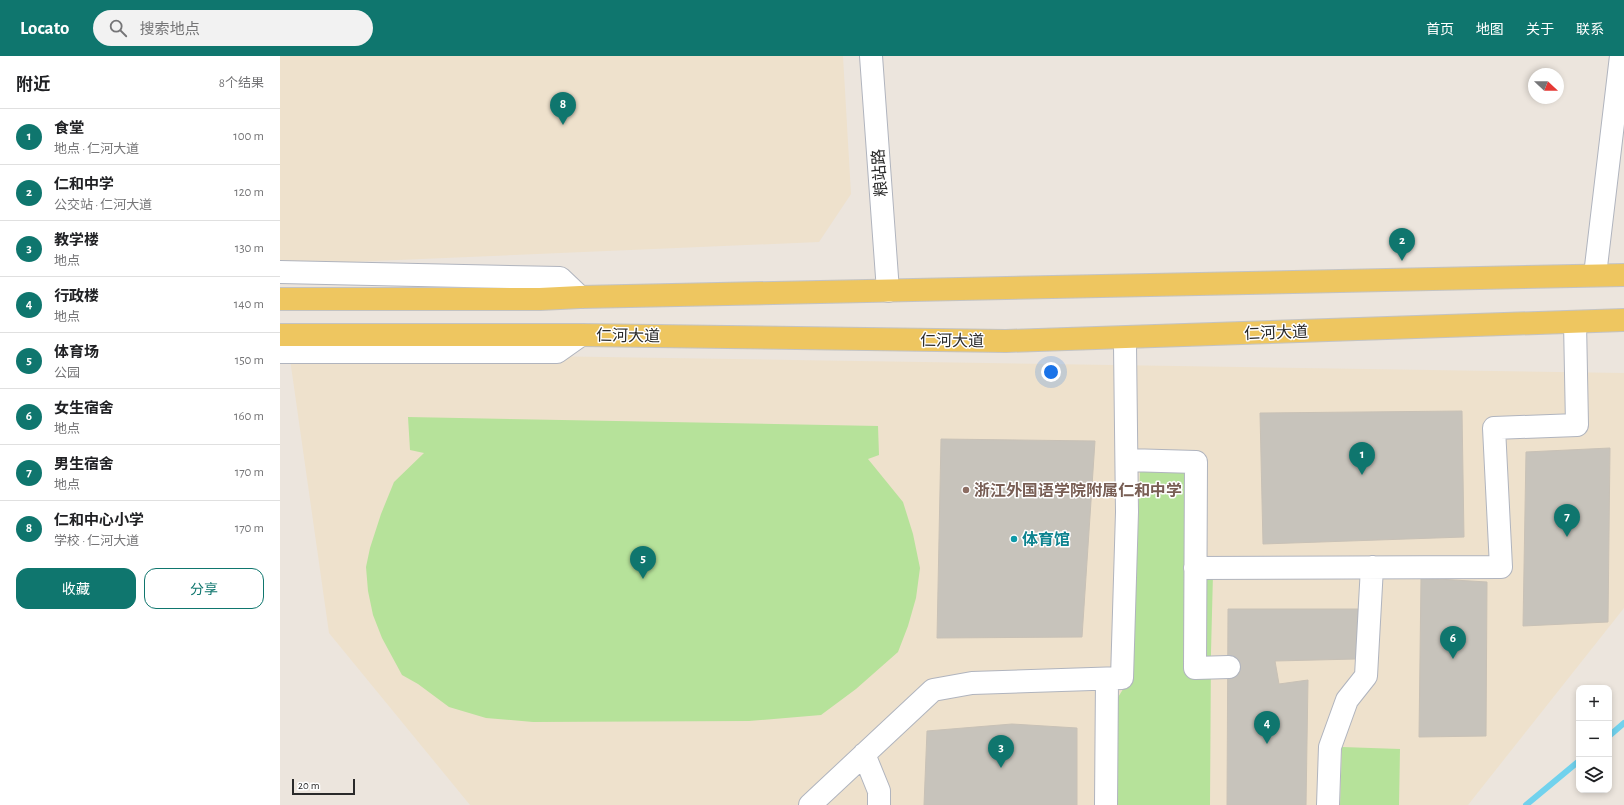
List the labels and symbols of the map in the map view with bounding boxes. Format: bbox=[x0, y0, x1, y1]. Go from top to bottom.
north arrow bbox=[1528, 68, 1564, 104]
pin: 8 bbox=[550, 92, 576, 125]
street label: 粮站路 bbox=[869, 148, 890, 198]
pin: 2 bbox=[1389, 228, 1415, 261]
street label: 仁河大道 bbox=[1244, 323, 1308, 342]
street label: 仁河大道 bbox=[596, 326, 660, 345]
street label: 仁河大道 bbox=[920, 331, 984, 350]
your location bbox=[1041, 362, 1061, 382]
pin: 1 bbox=[1349, 442, 1375, 475]
place label: 浙江外国语学院附属仁和中学 bbox=[974, 482, 1182, 499]
marker: 浙江外国语学院附属仁和中学 bbox=[961, 485, 971, 495]
pin: 7 bbox=[1554, 504, 1580, 537]
place label: 体育馆 bbox=[1022, 531, 1070, 548]
marker: 体育馆 bbox=[1009, 534, 1019, 544]
pin: 5 bbox=[630, 546, 656, 579]
pin: 6 bbox=[1440, 626, 1466, 659]
pin: 4 bbox=[1254, 711, 1280, 744]
pin: 3 bbox=[988, 735, 1014, 768]
scale bar bbox=[292, 777, 355, 796]

